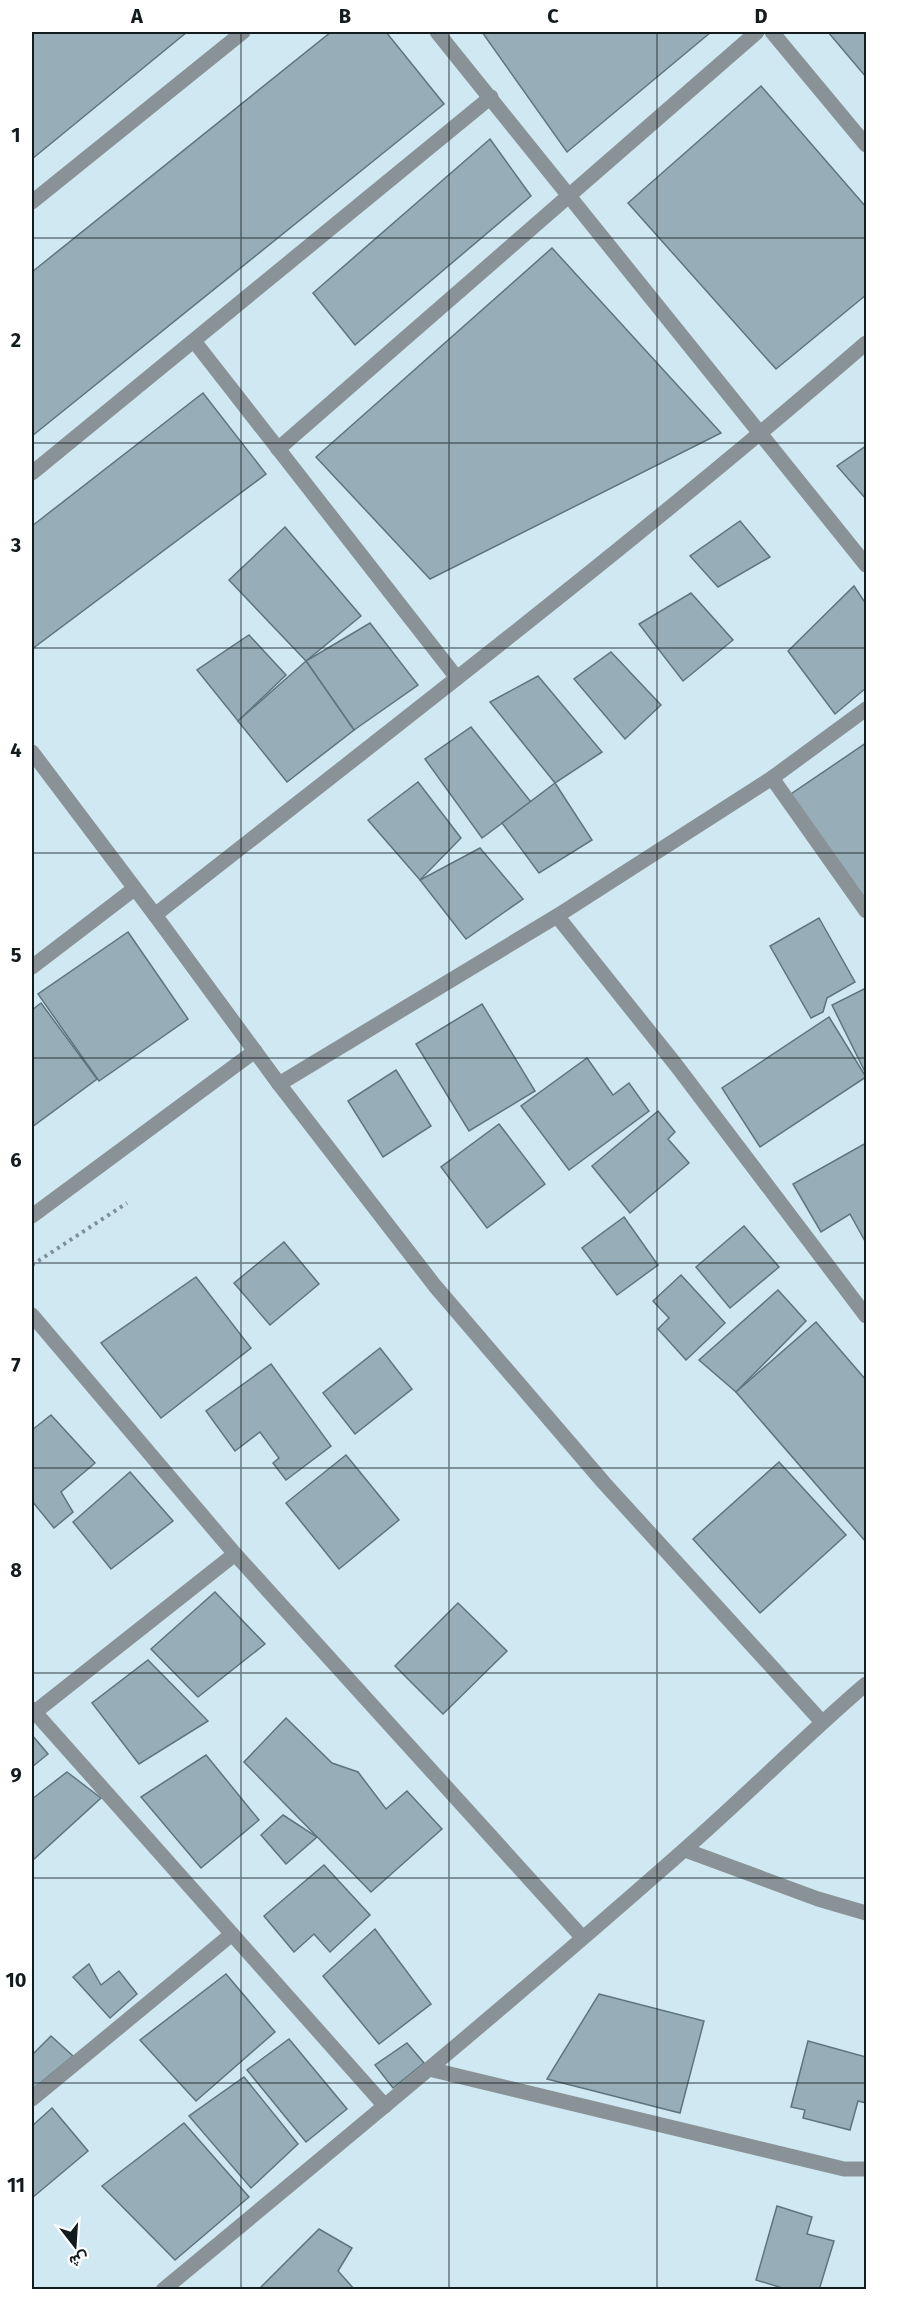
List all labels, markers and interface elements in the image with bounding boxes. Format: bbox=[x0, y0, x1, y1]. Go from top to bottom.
text: A bbox=[130, 4, 144, 28]
text: B bbox=[339, 4, 351, 28]
text: C bbox=[547, 4, 559, 28]
text: D bbox=[754, 4, 768, 28]
text: 1 bbox=[11, 123, 21, 147]
text: 2 bbox=[11, 328, 21, 352]
text: 3 bbox=[10, 533, 21, 557]
text: 4 bbox=[10, 738, 22, 762]
text: 5 bbox=[11, 943, 22, 967]
text: 6 bbox=[10, 1148, 22, 1172]
text: 7 bbox=[11, 1353, 21, 1377]
text: 8 bbox=[10, 1558, 22, 1582]
text: 9 bbox=[10, 1763, 22, 1787]
text: 10 bbox=[6, 1968, 26, 1992]
text: 11 bbox=[7, 2173, 25, 2197]
north arrow bbox=[45, 2216, 105, 2276]
text: ش bbox=[67, 2248, 91, 2272]

